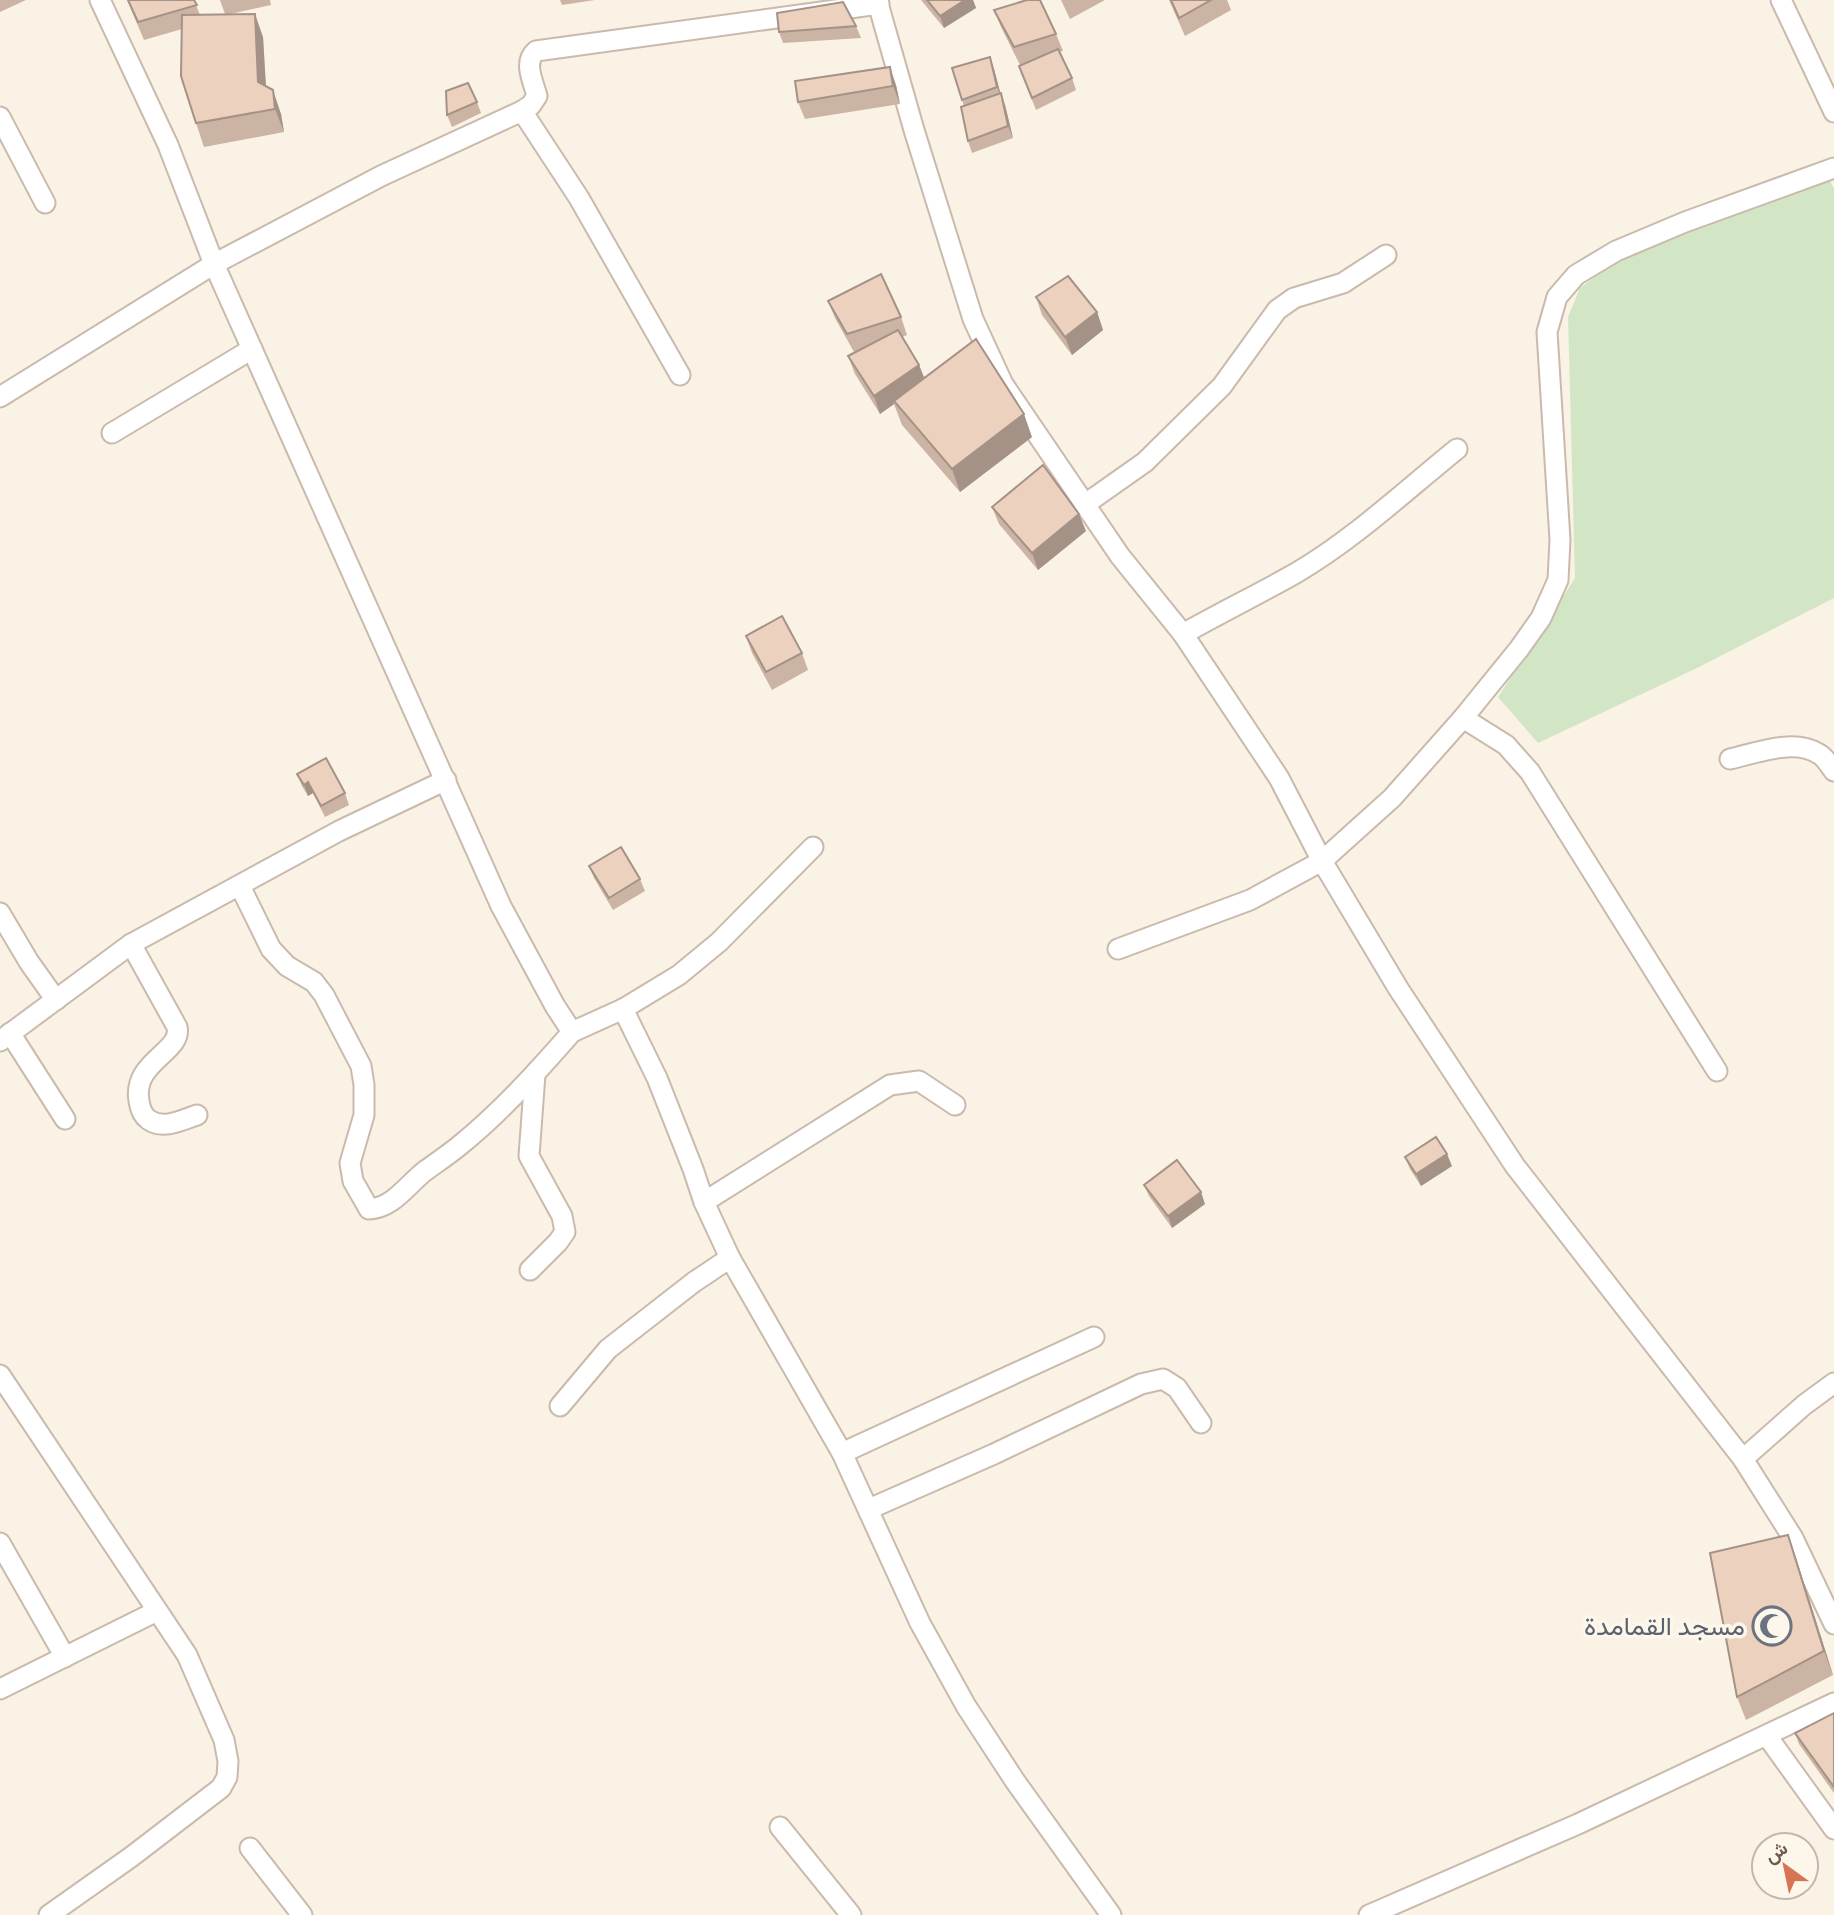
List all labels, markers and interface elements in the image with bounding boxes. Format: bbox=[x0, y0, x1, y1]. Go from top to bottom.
mosque icon: مسجد القمامدة bbox=[1751, 1605, 1793, 1647]
place label: مسجد القمامدة bbox=[1584, 1606, 1745, 1645]
north arrow bbox=[1750, 1831, 1820, 1901]
text: ش bbox=[1758, 1833, 1793, 1870]

